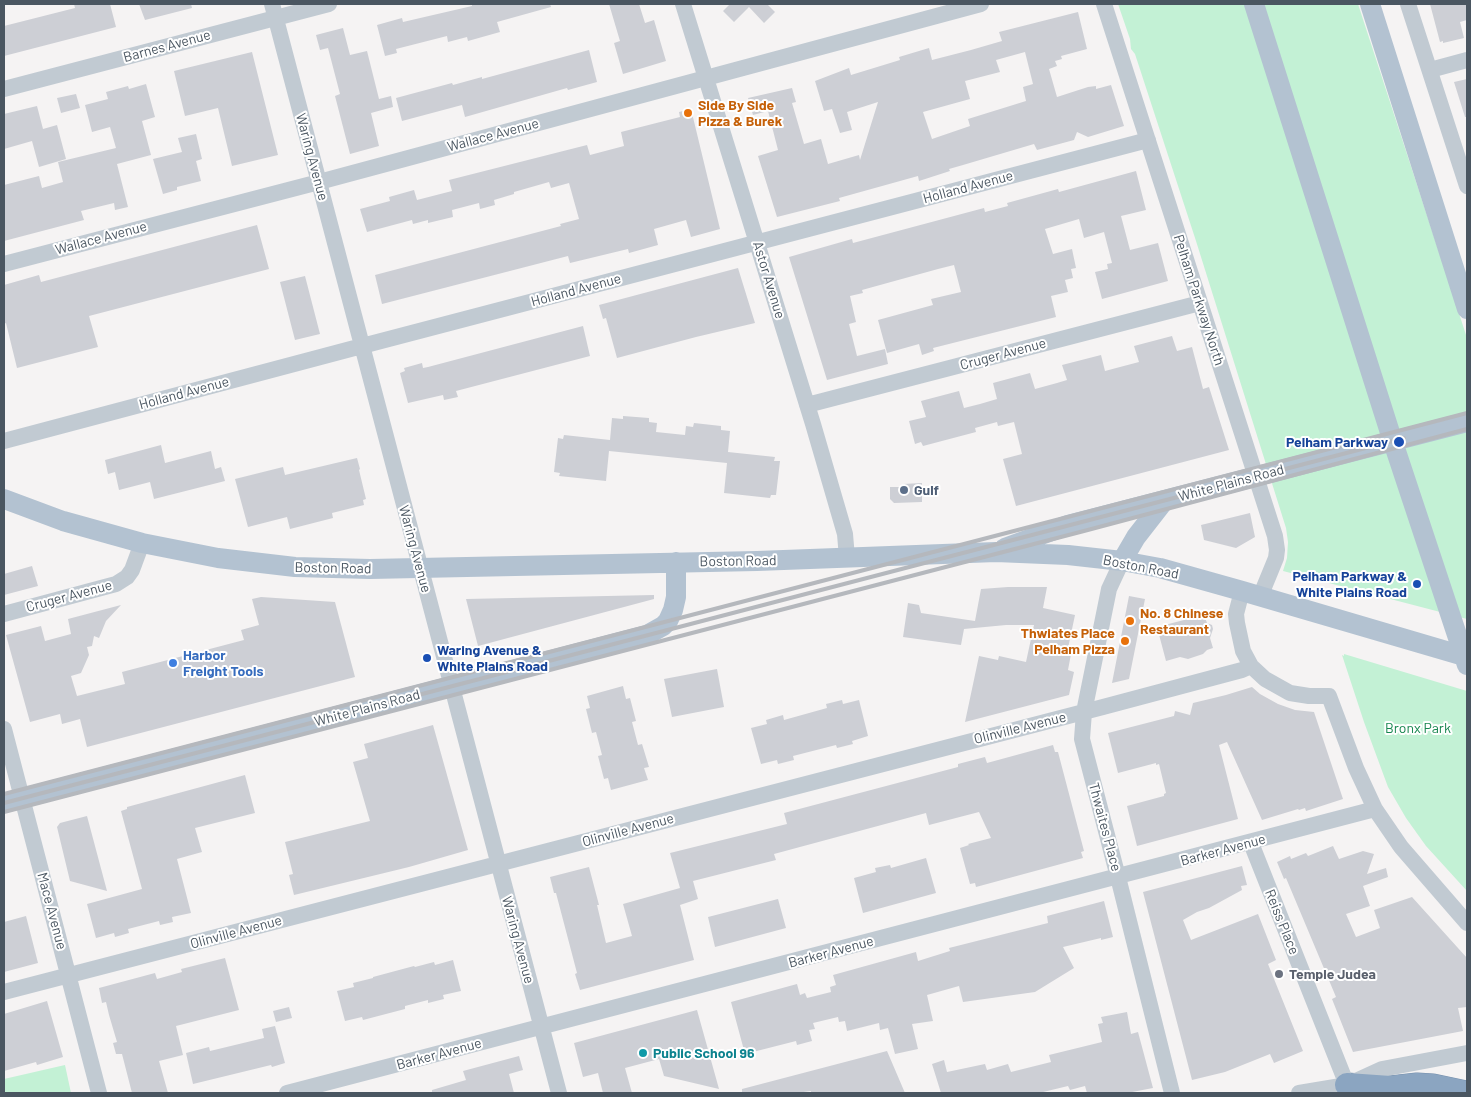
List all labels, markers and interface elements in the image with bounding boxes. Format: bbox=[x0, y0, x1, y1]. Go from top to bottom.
street label: Barnes Avenue bbox=[121, 26, 213, 66]
place label: Side By Side Pizza & Burek bbox=[698, 97, 782, 130]
marker: Side By Side Pizza & Burek bbox=[682, 107, 694, 119]
street label: Waring Avenue bbox=[292, 111, 332, 203]
street label: Wallace Avenue bbox=[445, 115, 541, 155]
street label: Holland Avenue bbox=[921, 167, 1015, 207]
street label: Wallace Avenue bbox=[53, 218, 149, 258]
street label: Pelham Parkway North bbox=[1170, 232, 1228, 368]
street label: Astor Avenue bbox=[749, 239, 789, 321]
street label: Holland Avenue bbox=[529, 270, 623, 310]
street label: Cruger Avenue bbox=[958, 334, 1048, 374]
street label: Holland Avenue bbox=[137, 373, 231, 413]
place label: Pelham Parkway bbox=[1286, 434, 1388, 450]
marker: Pelham Parkway bbox=[1392, 435, 1406, 449]
street label: White Plains Road bbox=[1176, 461, 1286, 505]
place label: Gulf bbox=[914, 482, 939, 498]
marker: Gulf bbox=[898, 484, 910, 496]
street label: Waring Avenue bbox=[395, 503, 435, 595]
street label: Boston Road bbox=[1102, 551, 1180, 583]
street label: Boston Road bbox=[699, 552, 777, 570]
street label: Boston Road bbox=[294, 559, 372, 577]
place label: Pelham Parkway & White Plains Road bbox=[1292, 568, 1407, 600]
street label: Cruger Avenue bbox=[24, 576, 114, 616]
marker: Pelham Parkway & White Plains Road bbox=[1411, 578, 1423, 590]
place label: No. 8 Chinese Restaurant bbox=[1140, 605, 1223, 638]
marker: No. 8 Chinese Restaurant bbox=[1124, 615, 1136, 627]
place label: Thwiates Place Pelham Pizza bbox=[1021, 625, 1115, 658]
marker: Thwiates Place Pelham Pizza bbox=[1119, 635, 1131, 647]
place label: Waring Avenue & White Plains Road bbox=[437, 642, 548, 674]
place label: Harbor Freight Tools bbox=[183, 647, 263, 680]
marker: Waring Avenue & White Plains Road bbox=[421, 652, 433, 664]
marker: Harbor Freight Tools bbox=[167, 657, 179, 669]
street label: White Plains Road bbox=[312, 686, 422, 730]
street label: Olinville Avenue bbox=[972, 708, 1068, 748]
park label: Bronx Park bbox=[1385, 720, 1451, 736]
street label: Thwaites Place bbox=[1085, 781, 1125, 873]
street label: Olinville Avenue bbox=[580, 810, 676, 850]
street label: Barker Avenue bbox=[1179, 831, 1267, 869]
street label: Mace Avenue bbox=[34, 871, 70, 951]
street label: Reiss Place bbox=[1261, 887, 1303, 957]
street label: Waring Avenue bbox=[498, 894, 538, 986]
street label: Olinville Avenue bbox=[188, 912, 284, 952]
street label: Barker Avenue bbox=[787, 933, 875, 971]
place label: Temple Judea bbox=[1289, 966, 1376, 982]
marker: Temple Judea bbox=[1273, 968, 1285, 980]
street label: Barker Avenue bbox=[395, 1035, 483, 1073]
place label: Public School 96 bbox=[653, 1045, 754, 1061]
marker: Public School 96 bbox=[637, 1047, 649, 1059]

